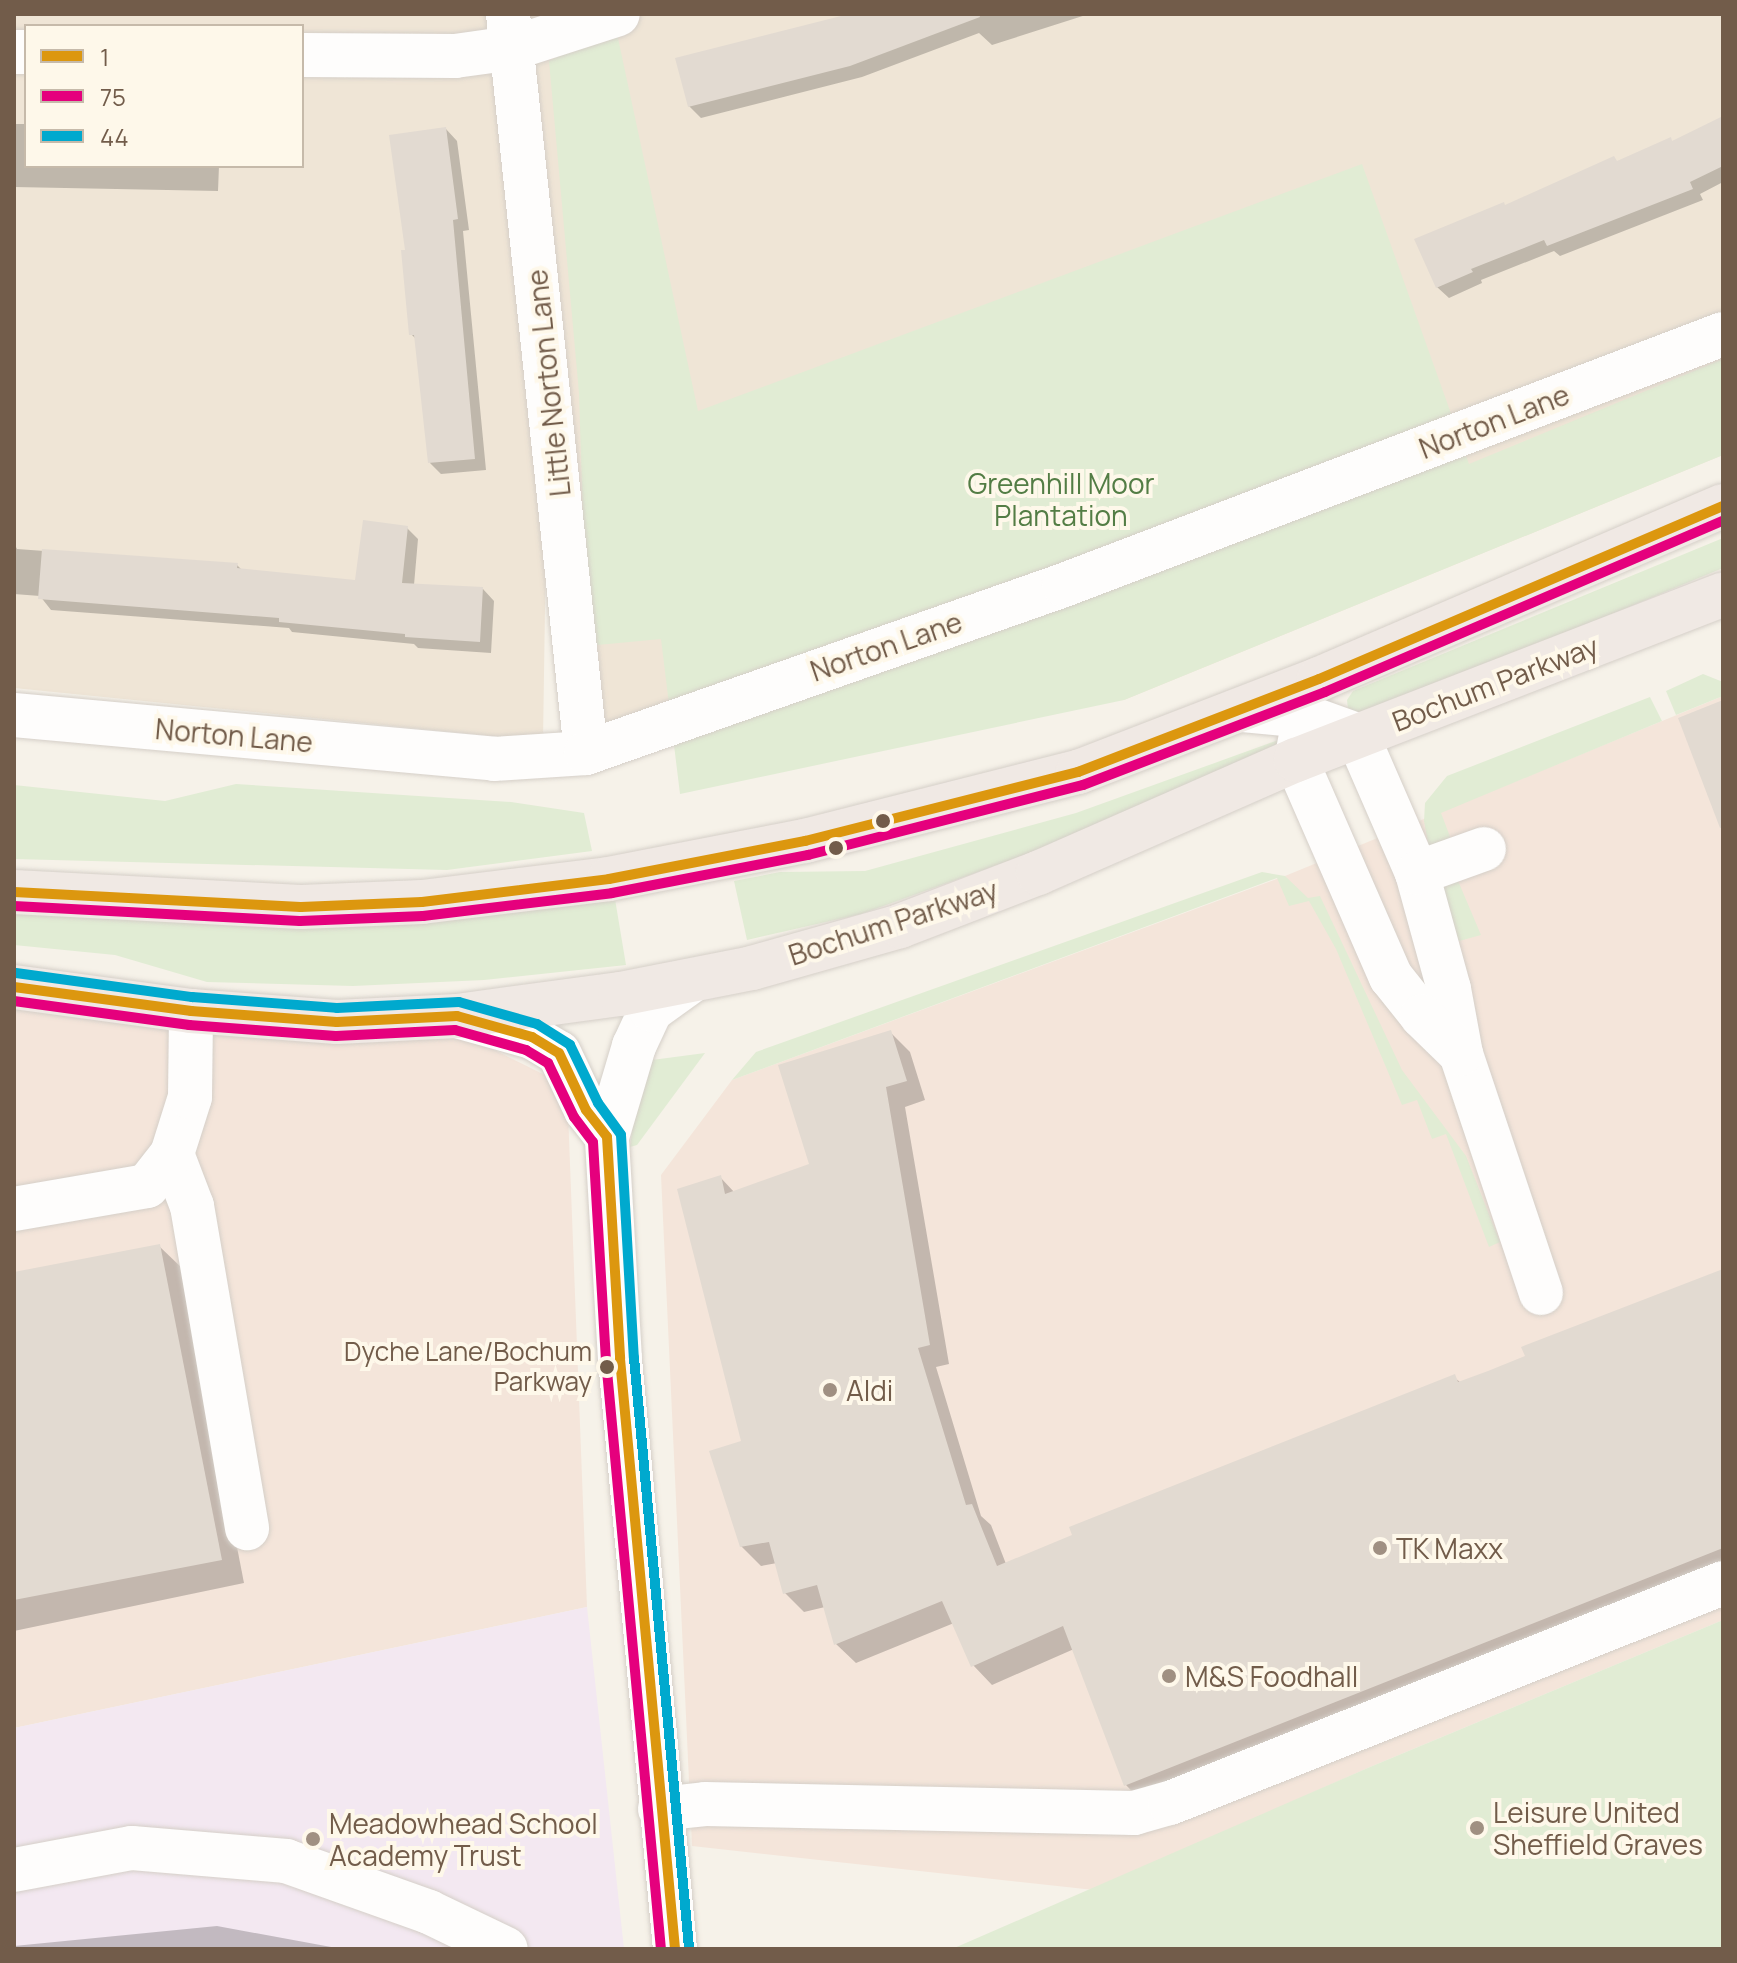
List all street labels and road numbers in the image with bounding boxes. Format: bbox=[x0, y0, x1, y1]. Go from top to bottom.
street label: Little Norton Lane bbox=[519, 268, 577, 498]
street label: Norton Lane bbox=[1414, 377, 1574, 465]
street label: Norton Lane bbox=[806, 604, 966, 688]
street label: Bochum Parkway bbox=[1387, 628, 1603, 738]
street label: Norton Lane bbox=[154, 711, 314, 759]
street label: Bochum Parkway bbox=[784, 872, 1002, 972]

